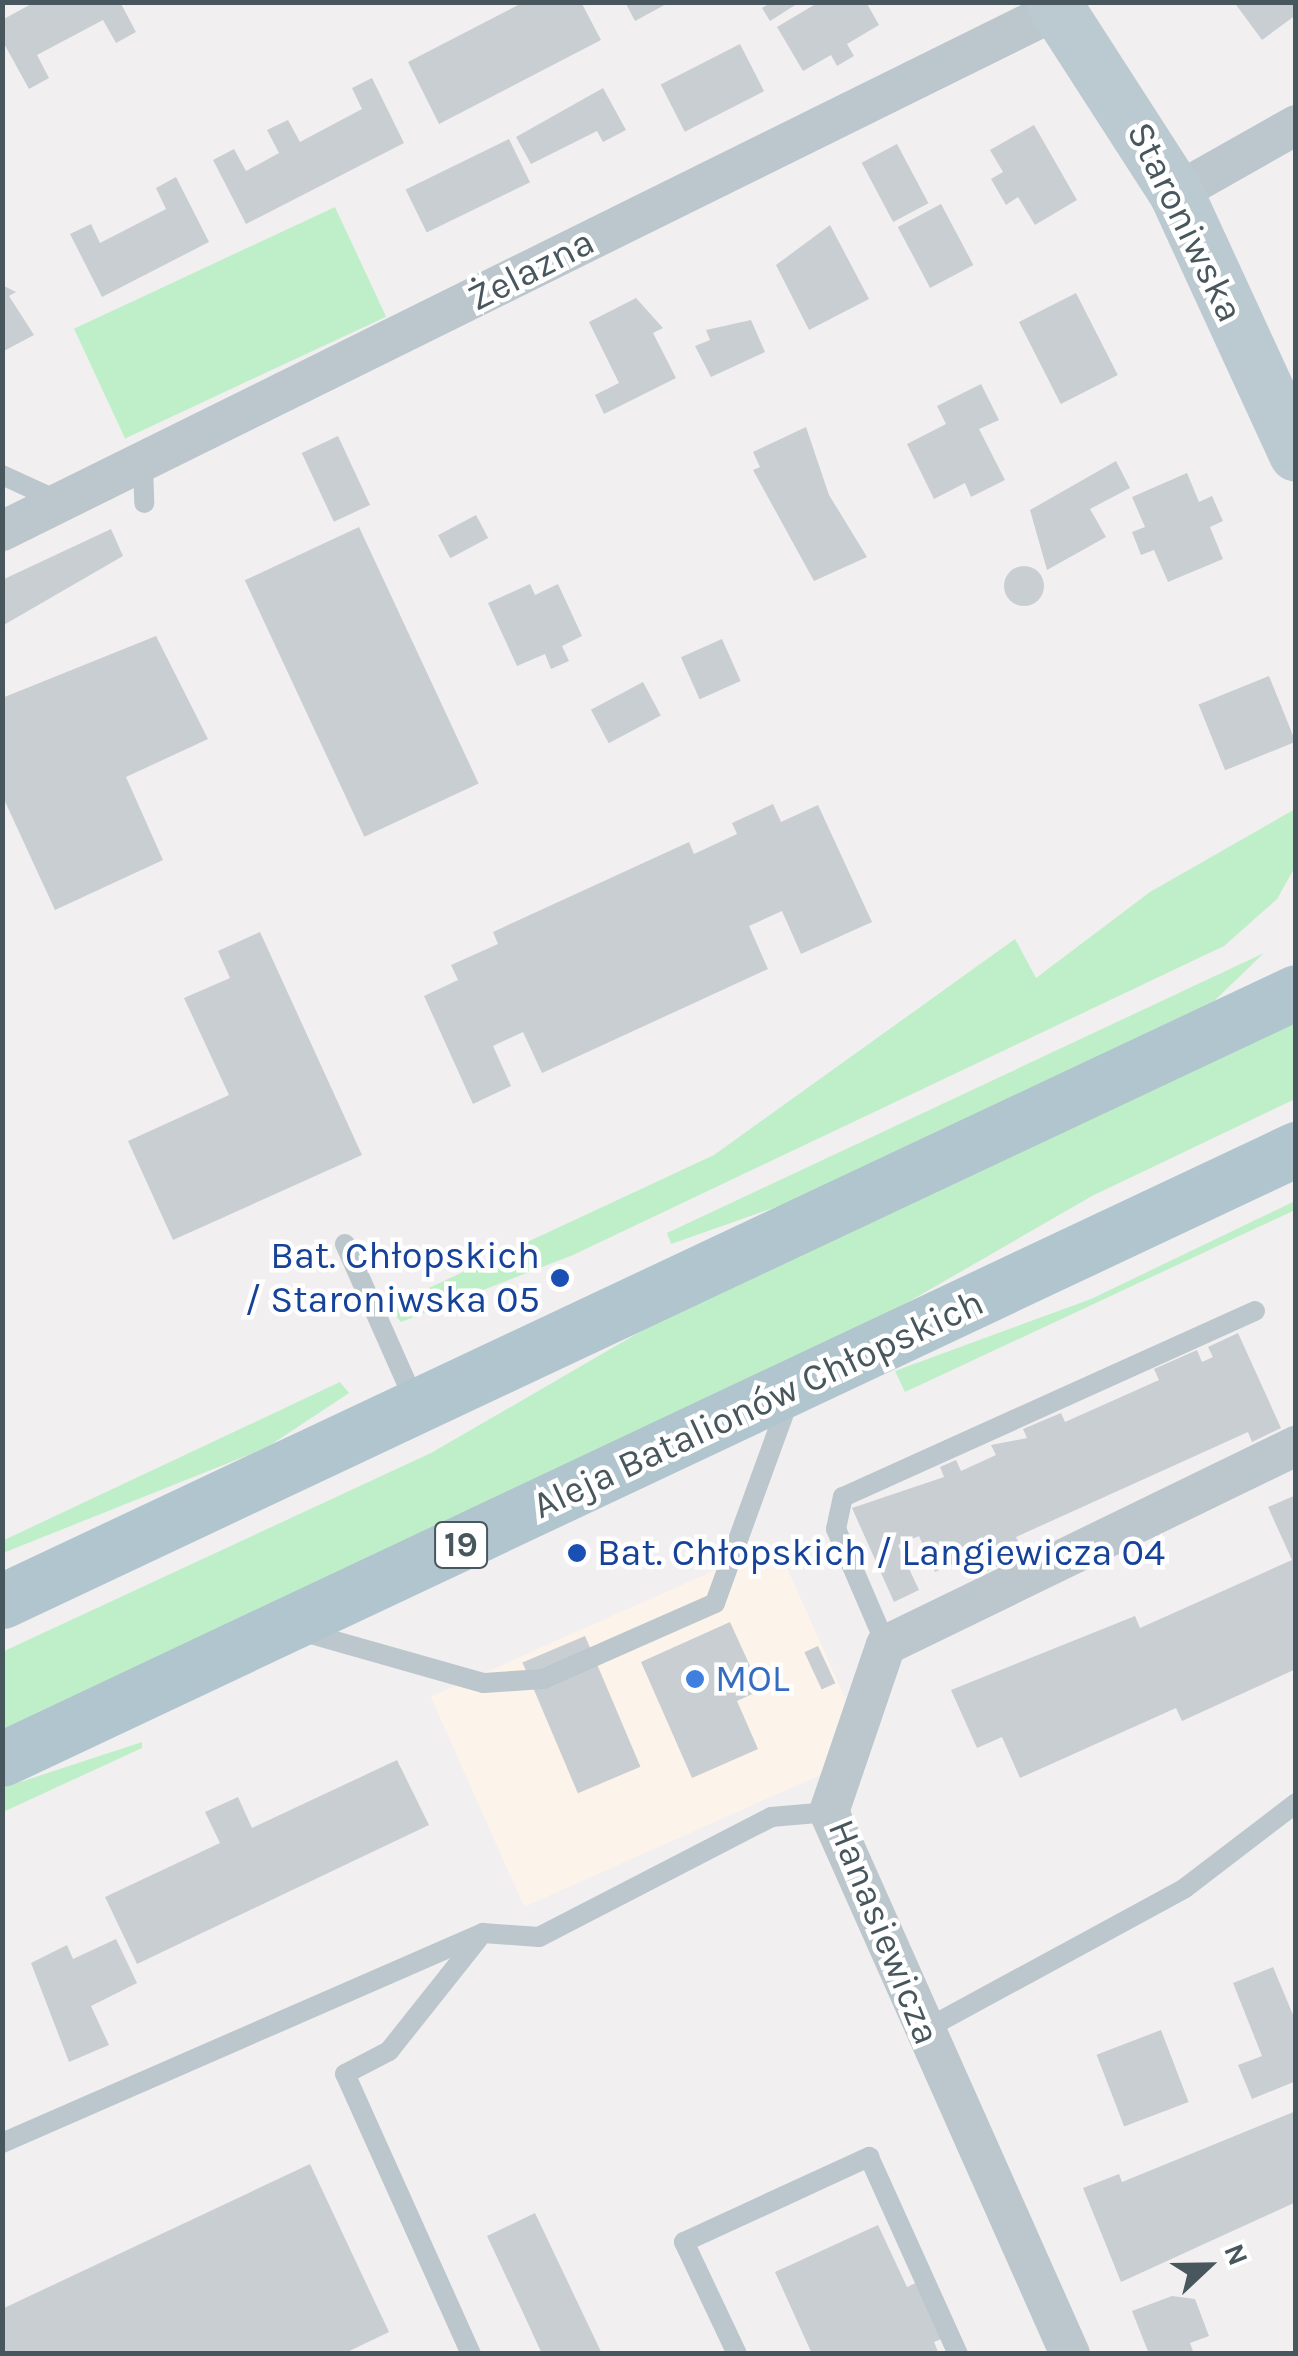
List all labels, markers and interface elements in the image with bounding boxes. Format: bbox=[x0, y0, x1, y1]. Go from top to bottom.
street label: Staroniwska bbox=[1117, 115, 1253, 329]
street label: Żelazna bbox=[460, 219, 602, 321]
place label: Bat. Chłopskich / Staroniwska 05 bbox=[245, 1233, 540, 1322]
marker: Bat. Chłopskich / Staroniwska 05 bbox=[549, 1267, 571, 1289]
street label: Aleja Batalionów Chłopskich bbox=[526, 1279, 990, 1529]
road number: 19 bbox=[434, 1515, 488, 1575]
place label: Bat. Chłopskich / Langiewicza 04 bbox=[597, 1530, 1165, 1576]
marker: Bat. Chłopskich / Langiewicza 04 bbox=[566, 1542, 588, 1564]
place label: MOL bbox=[715, 1656, 789, 1702]
marker: MOL bbox=[684, 1668, 706, 1690]
street label: Hanasiewicza bbox=[818, 1813, 950, 2051]
north arrow bbox=[1158, 2216, 1258, 2316]
text: N bbox=[1217, 2239, 1255, 2270]

